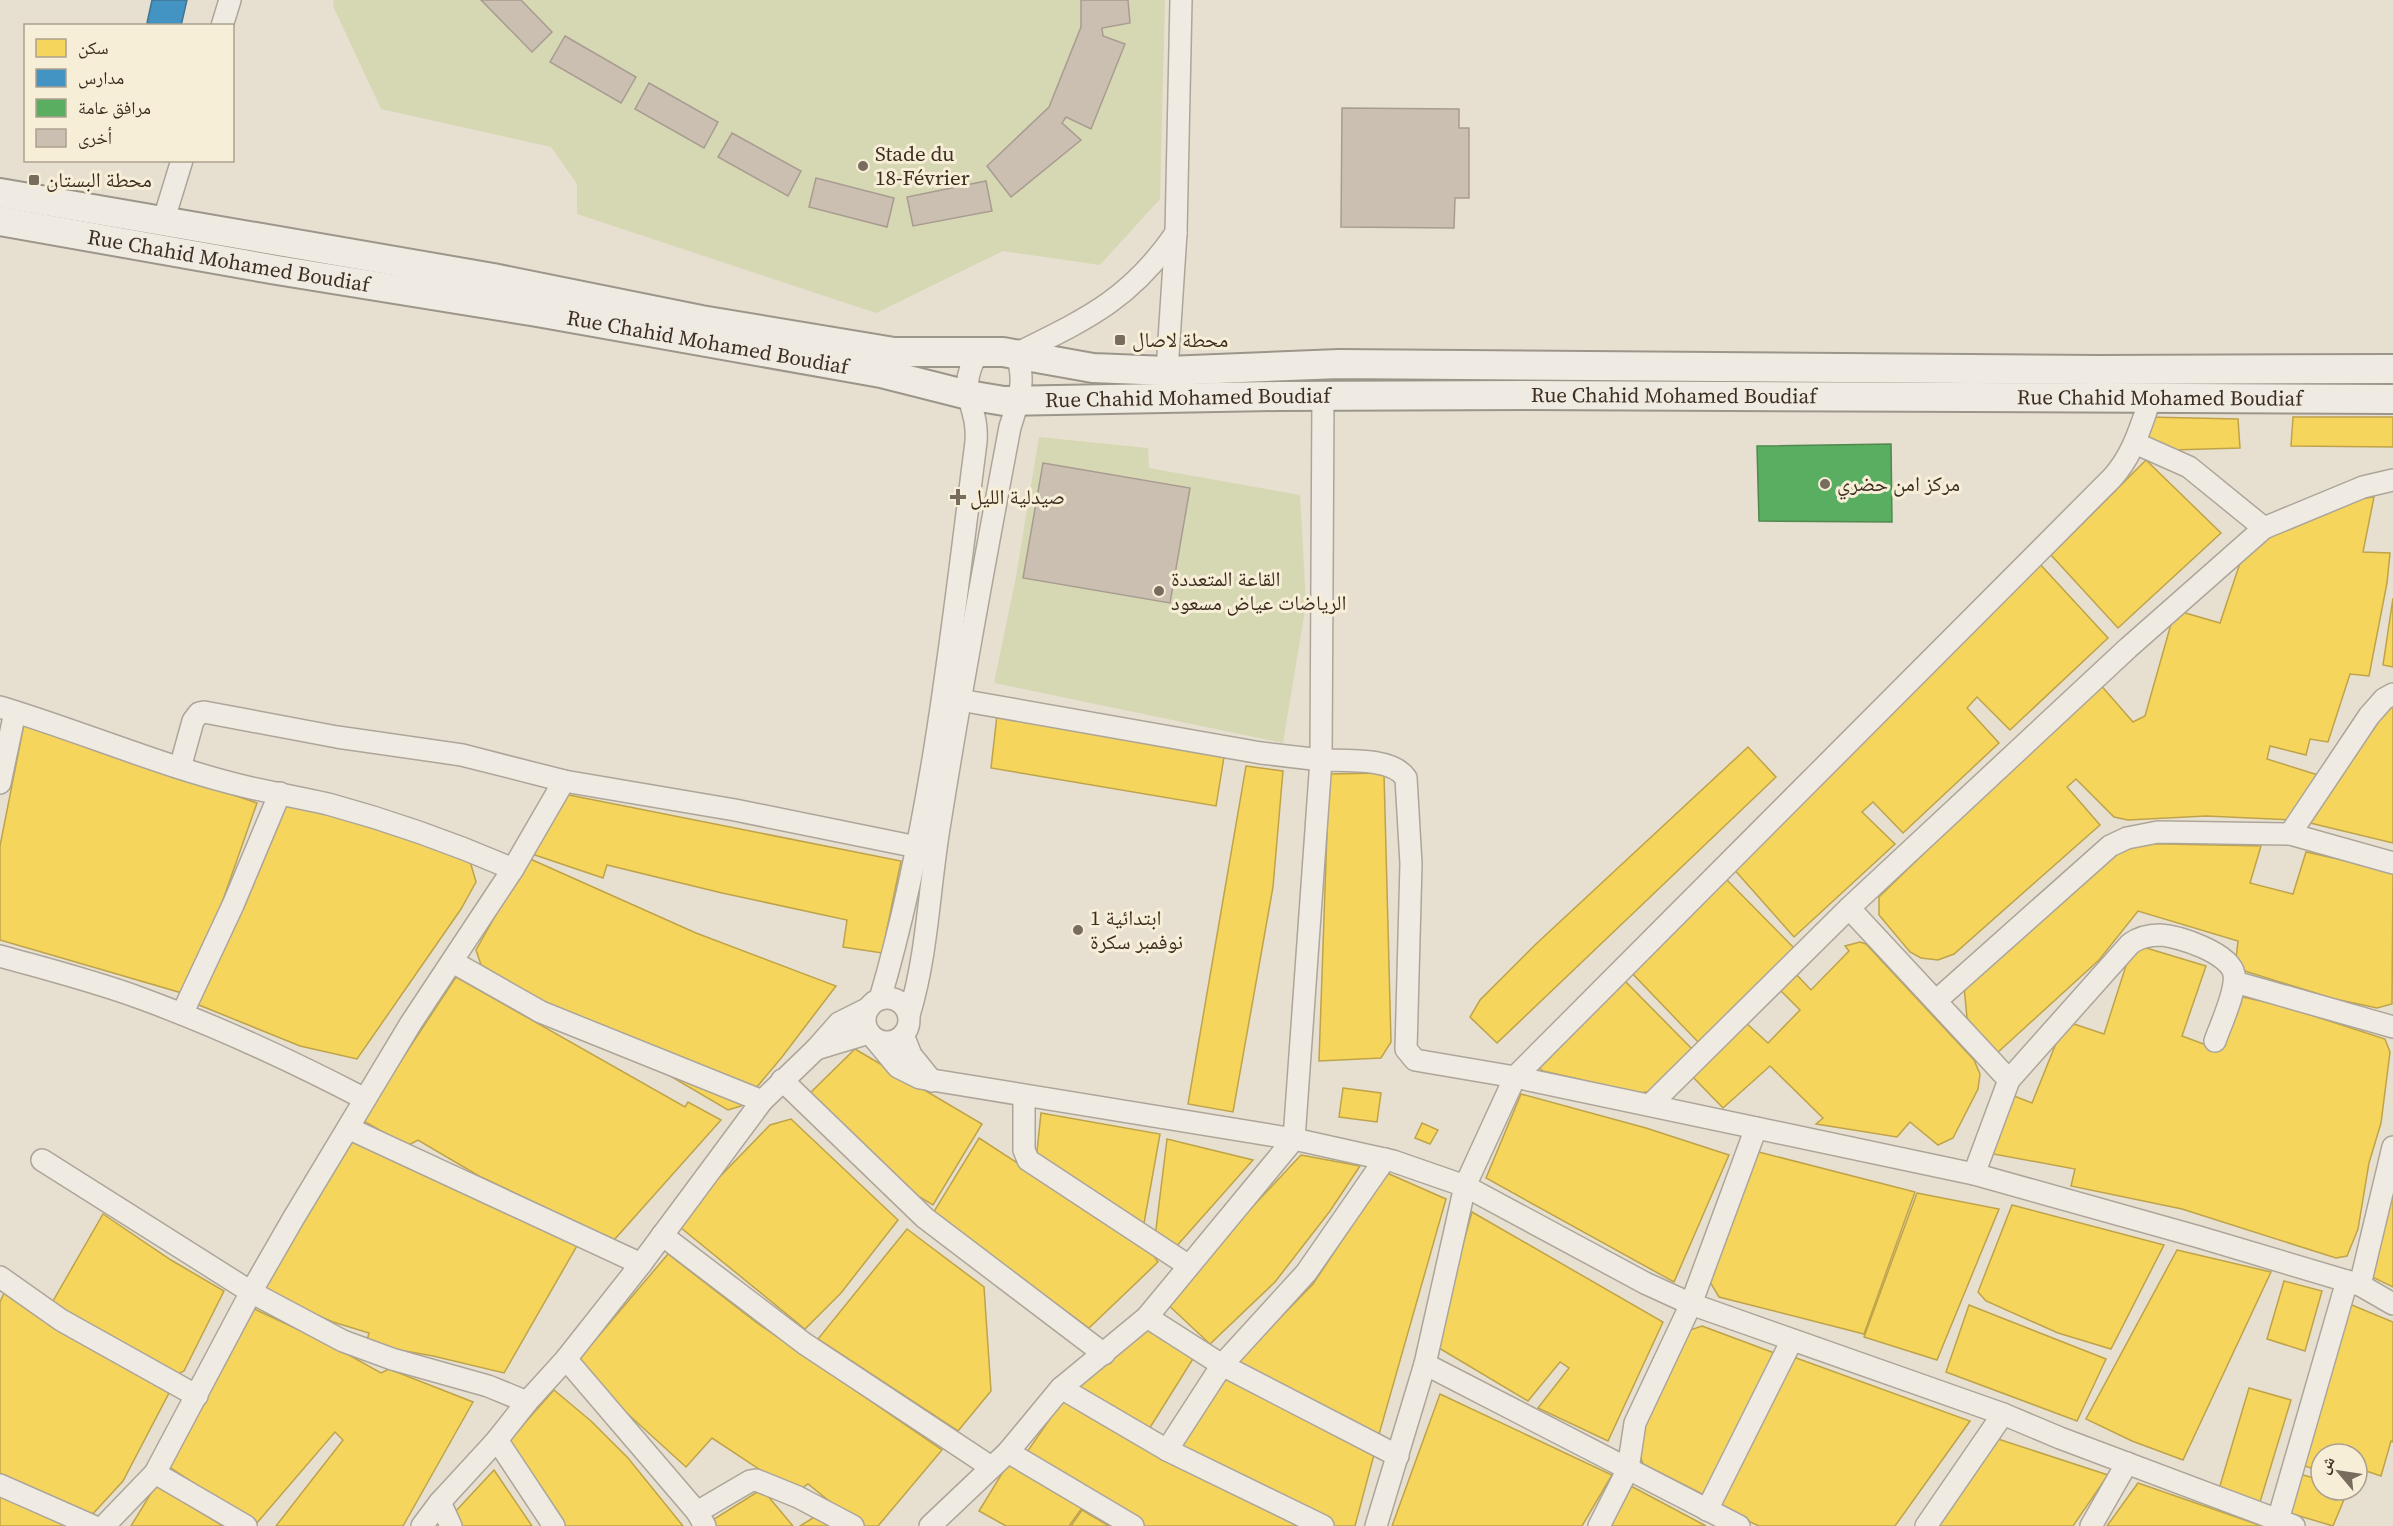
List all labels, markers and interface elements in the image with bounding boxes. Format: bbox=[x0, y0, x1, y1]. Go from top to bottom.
legend bbox=[24, 24, 234, 162]
text: سكن bbox=[78, 35, 109, 60]
text: مدارس bbox=[78, 65, 124, 90]
text: مرافق عامة bbox=[78, 95, 151, 120]
text: أخرى bbox=[78, 125, 112, 150]
place label: Stade du 18-Février bbox=[875, 139, 970, 192]
marker: Stade du 18-Février bbox=[856, 159, 870, 173]
place label: محطة البستان bbox=[46, 165, 152, 194]
marker: محطة البستان bbox=[27, 173, 41, 187]
street label: Rue Chahid Mohamed Boudiaf bbox=[85, 222, 373, 299]
street label: Rue Chahid Mohamed Boudiaf bbox=[564, 303, 853, 381]
place label: محطة لاصال bbox=[1132, 325, 1228, 354]
marker: محطة لاصال bbox=[1113, 333, 1127, 347]
street label: Rue Chahid Mohamed Boudiaf bbox=[1531, 380, 1818, 410]
street label: Rue Chahid Mohamed Boudiaf bbox=[1044, 381, 1332, 414]
street label: Rue Chahid Mohamed Boudiaf bbox=[2017, 382, 2304, 413]
place label: مركز امن حضري bbox=[1837, 469, 1960, 500]
marker: مركز امن حضري bbox=[1818, 477, 1832, 491]
place label: صيدلية الليل bbox=[970, 482, 1065, 511]
marker: صيدلية الليل bbox=[951, 490, 965, 504]
place label: القاعة المتعددة الرياضات عياض مسعود bbox=[1171, 564, 1346, 617]
marker: القاعة المتعددة الرياضات عياض مسعود bbox=[1152, 584, 1166, 598]
place label: ابتدائية 1 نوفمبر سكرة bbox=[1090, 903, 1183, 956]
marker: ابتدائية 1 نوفمبر سكرة bbox=[1071, 923, 1085, 937]
north arrow bbox=[2309, 1442, 2369, 1502]
text: ش bbox=[2312, 1452, 2340, 1477]

